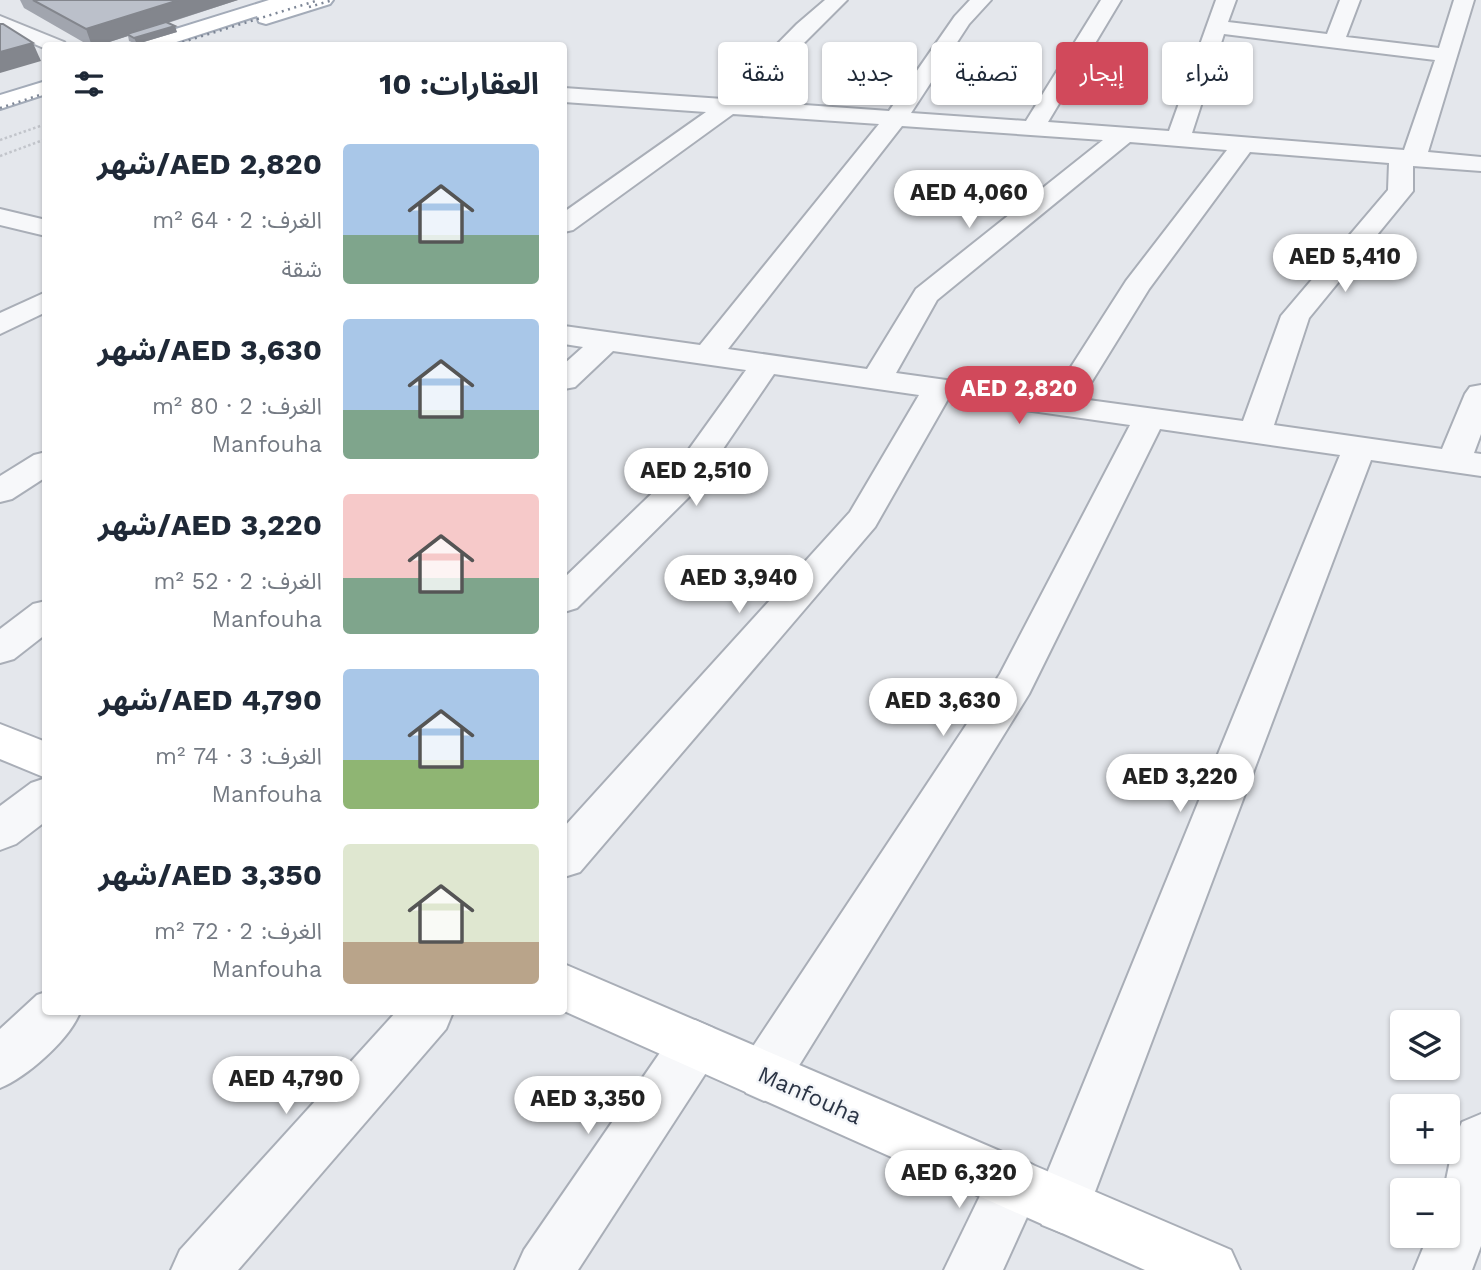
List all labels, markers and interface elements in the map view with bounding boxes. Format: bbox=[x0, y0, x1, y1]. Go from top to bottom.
chip: شقة bbox=[718, 42, 808, 105]
chip: جديد bbox=[822, 42, 917, 105]
chip: تصفية bbox=[931, 42, 1042, 105]
chip: إيجار bbox=[1056, 42, 1148, 105]
chip: شراء bbox=[1162, 42, 1253, 105]
icon: filters bbox=[70, 65, 108, 103]
text: العقارات: 10 bbox=[379, 66, 539, 101]
text: AED 2,820/شهر bbox=[97, 146, 322, 181]
pin: AED 4,060 bbox=[889, 170, 1049, 230]
icon: home bbox=[399, 172, 483, 256]
text: AED 4,060 bbox=[910, 179, 1028, 206]
text: الغرف: 2 · 64 m² bbox=[152, 207, 322, 234]
pin: AED 5,410 bbox=[1265, 234, 1425, 294]
text: AED 5,410 bbox=[1289, 243, 1401, 270]
text: شقة bbox=[281, 256, 322, 283]
text: AED 3,630/شهر bbox=[98, 332, 322, 367]
icon: home bbox=[399, 347, 483, 431]
pin: AED 2,820 bbox=[939, 366, 1099, 426]
text: AED 2,820 bbox=[961, 375, 1077, 402]
text: الغرف: 2 · 80 m² bbox=[152, 393, 322, 420]
text: Manfouha bbox=[211, 431, 322, 458]
pin: AED 2,510 bbox=[616, 448, 776, 508]
text: AED 2,510 bbox=[640, 457, 752, 484]
text: AED 3,220/شهر bbox=[98, 507, 322, 542]
icon: home bbox=[399, 522, 483, 606]
pin: AED 3,940 bbox=[659, 556, 819, 615]
text: AED 3,940 bbox=[680, 564, 798, 591]
text: الغرف: 2 · 52 m² bbox=[154, 568, 322, 595]
text: Manfouha bbox=[211, 606, 322, 633]
pin: AED 3,630 bbox=[863, 678, 1023, 738]
text: AED 4,790/شهر bbox=[99, 682, 322, 717]
text: AED 3,630 bbox=[885, 687, 1001, 714]
icon: home bbox=[399, 697, 483, 781]
text: الغرف: 3 · 74 m² bbox=[155, 743, 322, 770]
pin: AED 3,220 bbox=[1100, 754, 1260, 814]
text: AED 3,220 bbox=[1122, 763, 1238, 790]
text: Manfouha bbox=[211, 781, 322, 808]
text: AED 3,350/شهر bbox=[98, 857, 322, 892]
icon: home bbox=[399, 872, 483, 956]
text: الغرف: 2 · 72 m² bbox=[154, 918, 322, 945]
text: Manfouha bbox=[211, 956, 322, 983]
map controls bbox=[1390, 1010, 1460, 1248]
button: layers bbox=[1390, 1010, 1460, 1080]
pin: AED 4,790 bbox=[206, 1056, 366, 1116]
street label: Manfouha bbox=[754, 1061, 866, 1130]
text: AED 4,790 bbox=[229, 1065, 343, 1092]
pin: AED 3,350 bbox=[508, 1076, 668, 1136]
text: AED 3,350 bbox=[530, 1085, 646, 1112]
button: + bbox=[1390, 1094, 1460, 1164]
pin: AED 6,320 bbox=[879, 1150, 1039, 1210]
text: AED 6,320 bbox=[901, 1159, 1017, 1186]
button: − bbox=[1390, 1178, 1460, 1248]

